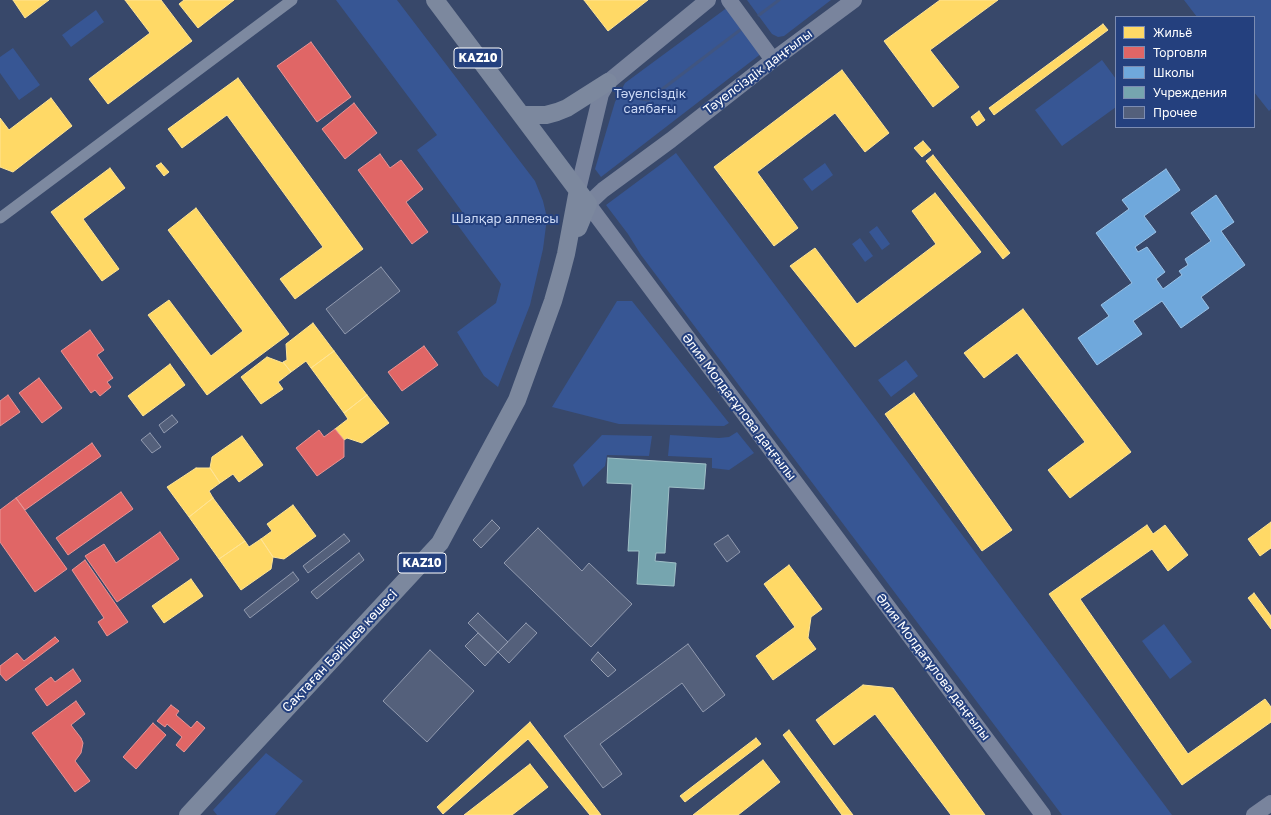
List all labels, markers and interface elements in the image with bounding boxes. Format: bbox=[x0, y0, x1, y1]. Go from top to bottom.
legend bbox=[1115, 16, 1255, 128]
text: Жильё bbox=[1153, 25, 1192, 40]
street label: Тәуелсіздік даңғылы bbox=[701, 26, 815, 118]
text: Торговля bbox=[1153, 45, 1207, 60]
road number: KAZ10 bbox=[454, 48, 502, 68]
text: Школы bbox=[1153, 65, 1194, 80]
text: Учреждения bbox=[1153, 85, 1227, 100]
park label: Тәуелсіздік саябағы bbox=[614, 86, 686, 117]
text: Прочее bbox=[1153, 105, 1197, 120]
park label: Шалқар аллеясы bbox=[451, 211, 559, 227]
street label: Әлия Молдағұлова даңғылы bbox=[679, 330, 799, 484]
road number: KAZ10 bbox=[398, 553, 446, 573]
street label: Сақтаған Бәйішев көшесі bbox=[279, 587, 401, 715]
street label: Әлия Молдағұлова даңғылы bbox=[873, 590, 993, 744]

